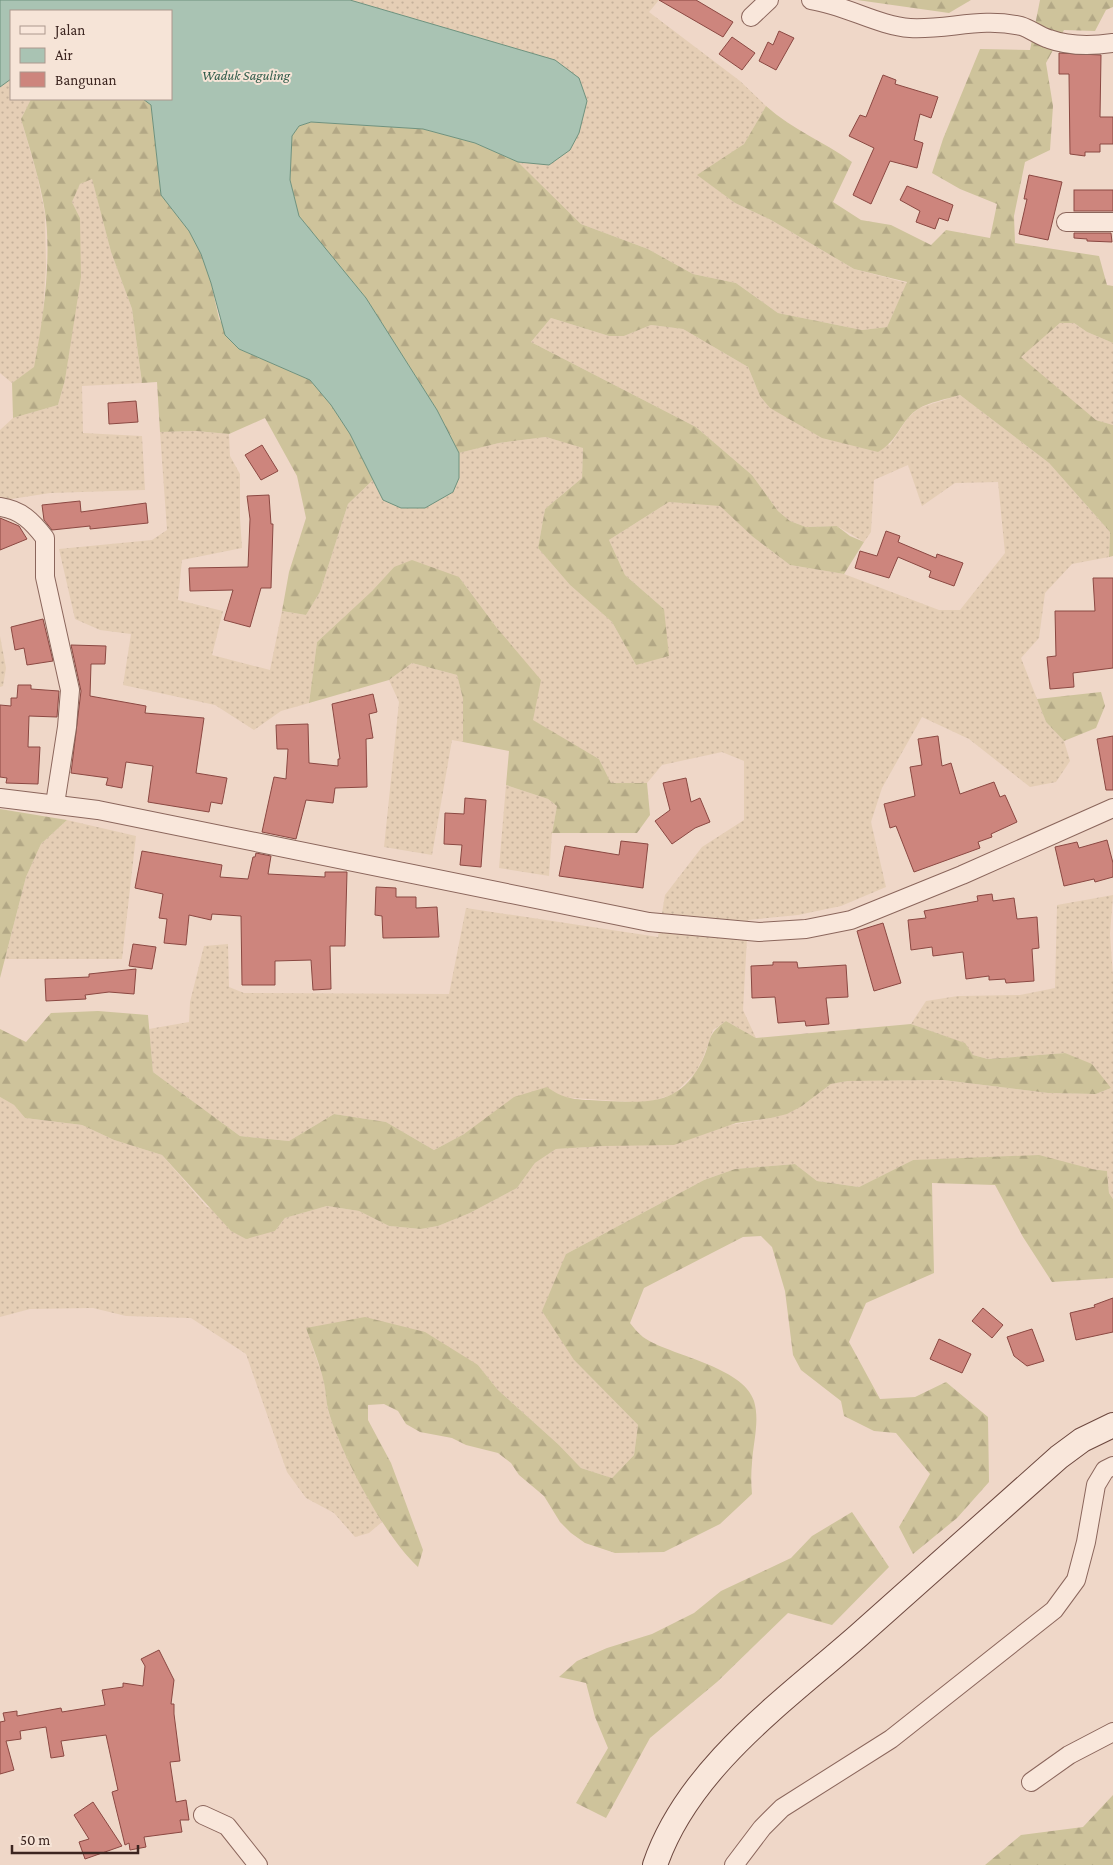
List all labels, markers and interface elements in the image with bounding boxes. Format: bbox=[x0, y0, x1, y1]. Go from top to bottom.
legend bbox=[10, 10, 172, 100]
text: Jalan bbox=[53, 22, 85, 39]
text: Air bbox=[55, 47, 73, 63]
water label: Waduk Saguling bbox=[202, 67, 291, 83]
text: Bangunan bbox=[55, 72, 116, 89]
scale bar bbox=[12, 1822, 139, 1854]
text: 50 m bbox=[20, 1832, 50, 1848]

